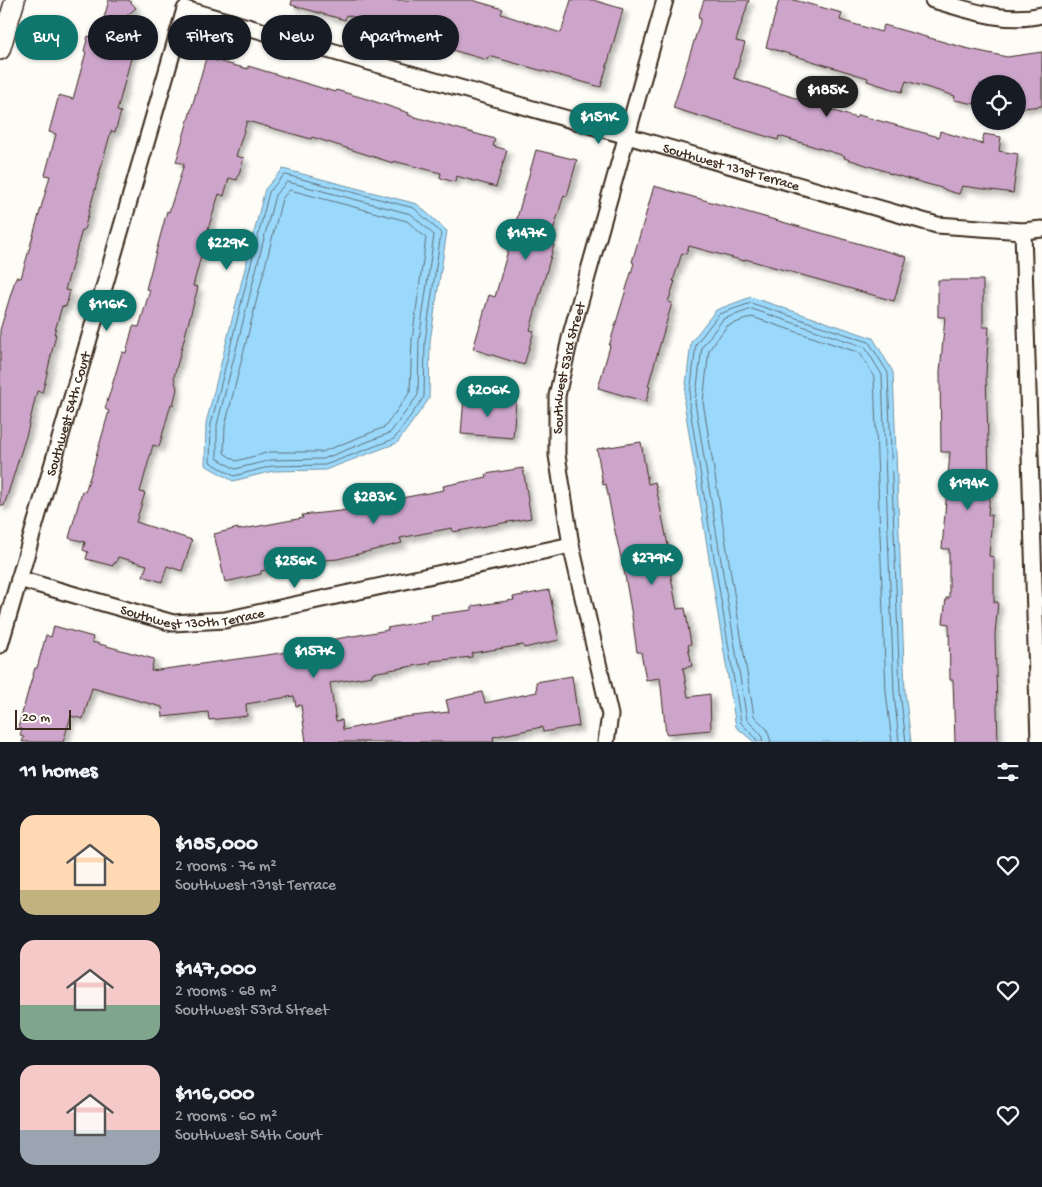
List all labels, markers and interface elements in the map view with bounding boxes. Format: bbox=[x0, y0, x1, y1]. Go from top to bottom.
chip: Buy bbox=[15, 15, 78, 60]
chip: Rent bbox=[88, 15, 158, 60]
chip: Filters bbox=[168, 15, 251, 60]
chip: New bbox=[261, 15, 332, 60]
chip: Apartment bbox=[342, 15, 459, 60]
map controls bbox=[971, 75, 1026, 130]
button: locate bbox=[971, 75, 1026, 130]
pin: $185K bbox=[792, 76, 862, 118]
text: $185K bbox=[807, 82, 847, 101]
pin: $151K bbox=[564, 102, 634, 145]
text: $151K bbox=[580, 109, 618, 128]
street label: Southwest 131st Terrace bbox=[661, 141, 802, 196]
pin: $147K bbox=[491, 218, 561, 261]
text: $147K bbox=[507, 225, 545, 244]
pin: $229K bbox=[192, 228, 262, 271]
text: $229K bbox=[207, 235, 247, 254]
pin: $116K bbox=[72, 290, 142, 332]
text: $116K bbox=[88, 296, 126, 315]
street label: Southwest 53rd Street bbox=[550, 300, 591, 434]
street label: Southwest 54th Court bbox=[44, 349, 96, 478]
pin: $206K bbox=[453, 376, 523, 418]
text: $206K bbox=[467, 382, 509, 401]
pin: $194K bbox=[933, 468, 1003, 511]
text: $194K bbox=[949, 475, 987, 494]
pin: $283K bbox=[339, 482, 409, 525]
text: $283K bbox=[354, 489, 394, 508]
pin: $279K bbox=[617, 544, 687, 586]
pin: $256K bbox=[260, 546, 330, 589]
text: $279K bbox=[632, 550, 672, 569]
text: $256K bbox=[275, 553, 315, 572]
street label: Southwest 130th Terrace bbox=[118, 602, 267, 634]
pin: $157K bbox=[279, 636, 349, 679]
text: $157K bbox=[294, 643, 334, 662]
scale bar bbox=[15, 707, 71, 730]
text: 20 m bbox=[22, 710, 50, 727]
icon: filters bbox=[994, 758, 1022, 786]
text: 11 homes bbox=[20, 760, 98, 785]
text: $185,000 bbox=[175, 833, 258, 858]
icon: home bbox=[60, 835, 120, 895]
icon: heart bbox=[994, 851, 1022, 879]
text: 2 rooms · 76 m² bbox=[175, 858, 277, 877]
text: Southwest 131st Terrace bbox=[175, 877, 336, 896]
text: $147,000 bbox=[175, 958, 256, 983]
icon: home bbox=[60, 960, 120, 1020]
icon: heart bbox=[994, 976, 1022, 1004]
text: 2 rooms · 68 m² bbox=[175, 983, 277, 1002]
text: Southwest 53rd Street bbox=[175, 1002, 328, 1021]
text: $116,000 bbox=[175, 1083, 254, 1108]
icon: home bbox=[60, 1085, 120, 1145]
icon: heart bbox=[994, 1101, 1022, 1129]
text: 2 rooms · 60 m² bbox=[175, 1108, 277, 1127]
text: Southwest 54th Court bbox=[175, 1127, 322, 1146]

